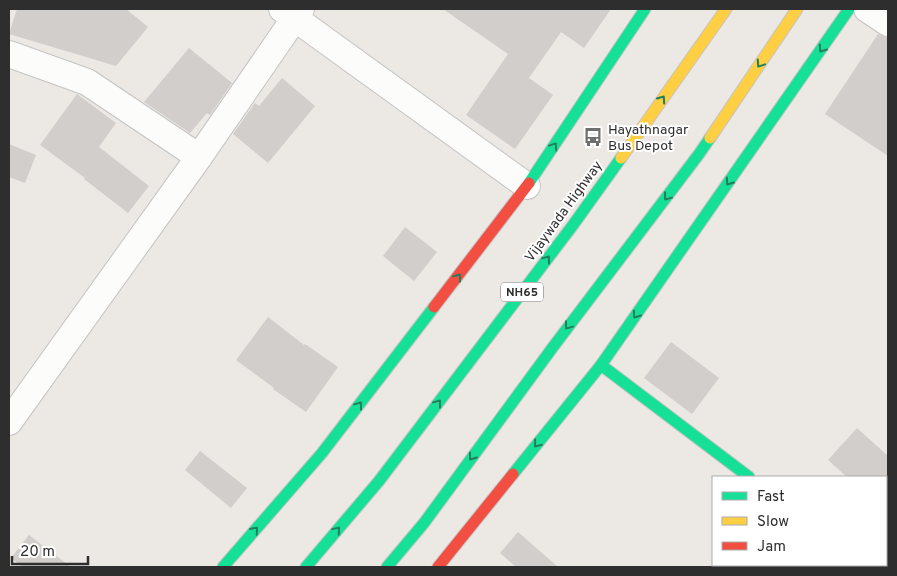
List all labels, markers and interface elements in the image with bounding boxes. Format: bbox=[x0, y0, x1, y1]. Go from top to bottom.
one-way arrow bbox=[819, 43, 828, 53]
one-way arrow bbox=[757, 58, 766, 68]
one-way arrow bbox=[656, 95, 665, 105]
place label: Hayathnagar Bus Depot bbox=[608, 122, 689, 155]
bus stop icon: Hayathnagar Bus Depot bbox=[582, 126, 604, 148]
one-way arrow bbox=[548, 142, 557, 151]
street label: Vijaywada Highway bbox=[522, 158, 607, 266]
one-way arrow bbox=[726, 176, 735, 186]
one-way arrow bbox=[664, 191, 673, 201]
one-way arrow bbox=[541, 255, 550, 265]
one-way arrow bbox=[452, 273, 461, 282]
road number: NH65 bbox=[501, 282, 543, 302]
one-way arrow bbox=[633, 310, 642, 319]
one-way arrow bbox=[566, 320, 574, 329]
one-way arrow bbox=[433, 400, 441, 409]
one-way arrow bbox=[353, 402, 362, 411]
one-way arrow bbox=[534, 438, 542, 447]
one-way arrow bbox=[469, 451, 478, 461]
legend bbox=[712, 476, 887, 566]
text: Fast bbox=[757, 488, 785, 507]
text: Slow bbox=[757, 513, 789, 532]
one-way arrow bbox=[250, 527, 259, 536]
one-way arrow bbox=[332, 527, 340, 536]
scale bar bbox=[12, 534, 89, 566]
text: Jam bbox=[757, 538, 786, 557]
text: 20 m bbox=[20, 543, 55, 562]

